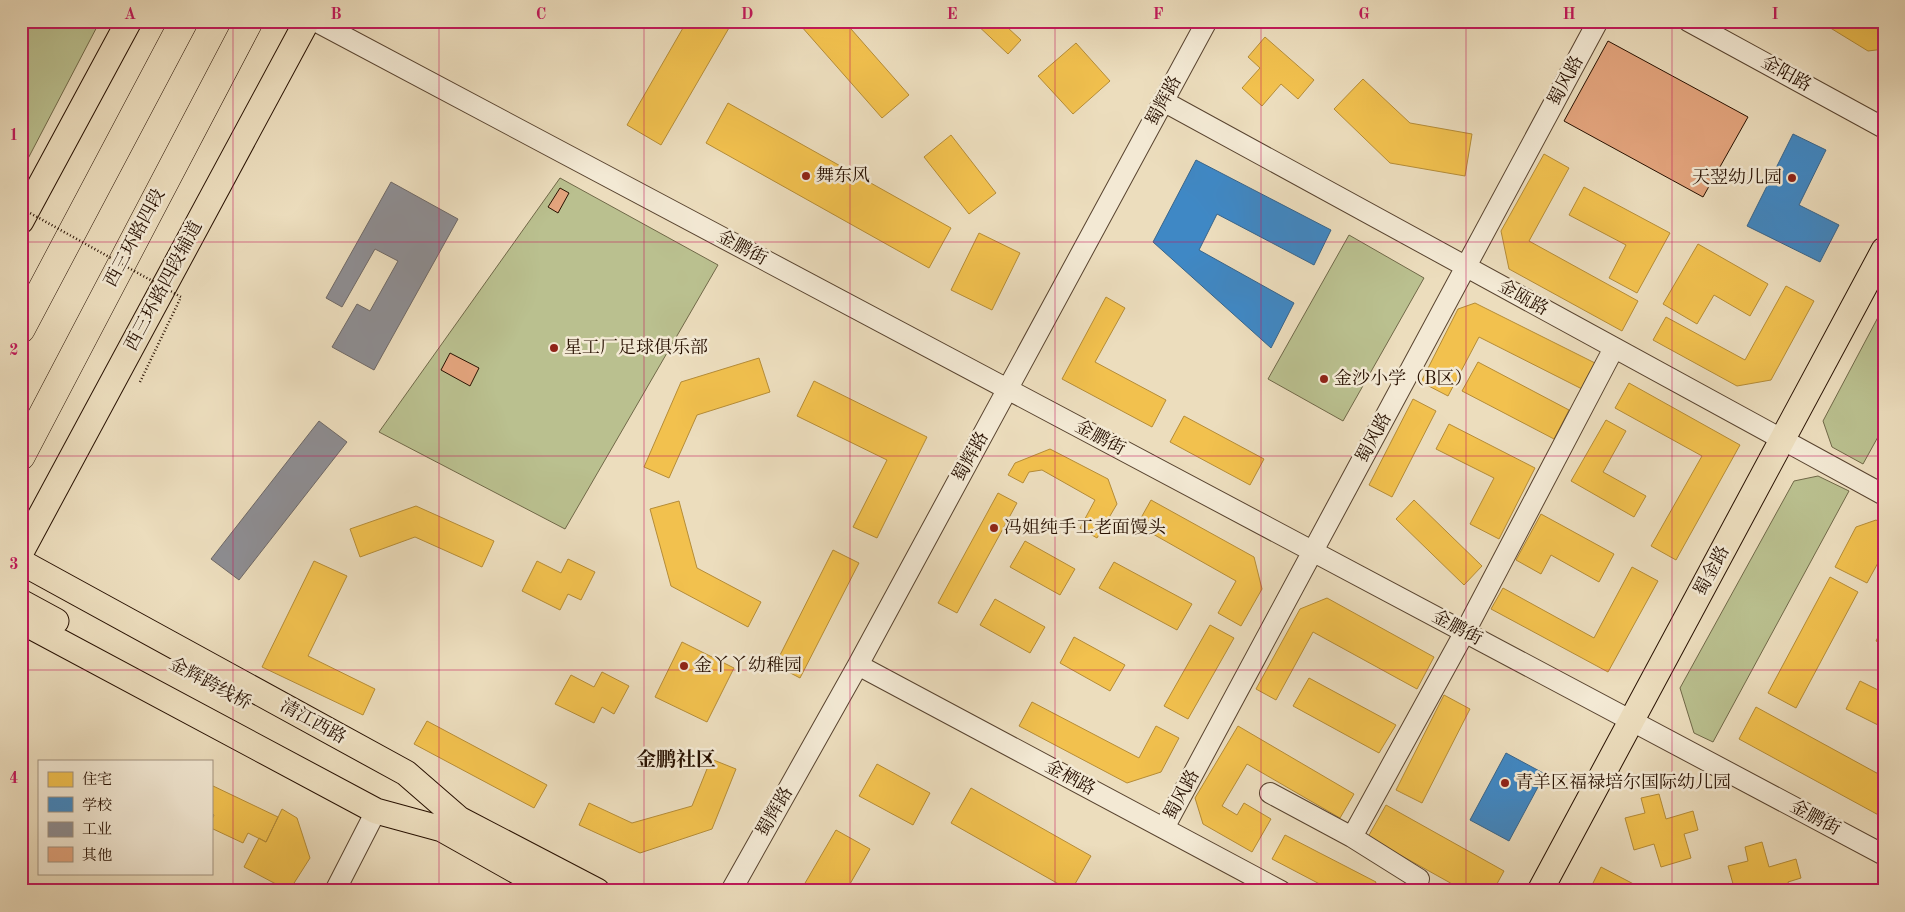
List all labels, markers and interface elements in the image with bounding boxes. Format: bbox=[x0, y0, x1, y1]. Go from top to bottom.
text: A bbox=[124, 7, 136, 23]
text: B bbox=[330, 7, 342, 23]
text: C bbox=[536, 7, 546, 23]
text: D bbox=[741, 7, 753, 23]
text: E bbox=[946, 7, 958, 23]
text: F bbox=[1153, 7, 1164, 23]
text: G bbox=[1358, 7, 1370, 23]
text: H bbox=[1562, 7, 1576, 23]
text: I bbox=[1771, 7, 1779, 23]
street label: 金阳路 bbox=[1758, 51, 1815, 95]
street label: 蜀风路 bbox=[1544, 52, 1587, 109]
street label: 蜀辉路 bbox=[1142, 72, 1185, 129]
text: 1 bbox=[9, 128, 19, 144]
place label: 舞东风 bbox=[816, 165, 870, 185]
place label: 天翌幼儿园 bbox=[1692, 167, 1782, 187]
marker: 舞东风 bbox=[800, 170, 812, 182]
marker: 天翌幼儿园 bbox=[1786, 172, 1798, 184]
street label: 西三环路四段 bbox=[100, 185, 168, 290]
street label: 西三环路四段辅道 bbox=[120, 217, 206, 354]
street label: 金鹏街 bbox=[714, 226, 771, 269]
street label: 金瓯路 bbox=[1495, 275, 1552, 319]
place label: 星工厂足球俱乐部 bbox=[564, 337, 708, 357]
marker: 星工厂足球俱乐部 bbox=[548, 342, 560, 354]
text: 2 bbox=[9, 343, 19, 359]
place label: 金沙小学（B区） bbox=[1334, 368, 1472, 388]
marker: 金沙小学（B区） bbox=[1318, 373, 1330, 385]
street label: 蜀风路 bbox=[1352, 409, 1395, 466]
street label: 金鹏街 bbox=[1072, 416, 1129, 459]
street label: 蜀辉路 bbox=[948, 428, 992, 485]
place label: 冯姐纯手工老面馒头 bbox=[1004, 517, 1166, 537]
marker: 冯姐纯手工老面馒头 bbox=[988, 522, 1000, 534]
street label: 蜀金路 bbox=[1690, 542, 1733, 599]
text: 3 bbox=[9, 557, 19, 573]
street label: 金鹏街 bbox=[1429, 606, 1486, 649]
street label: 金辉跨线桥 bbox=[166, 653, 255, 713]
place label: 金丫丫幼稚园 bbox=[694, 655, 802, 675]
marker: 金丫丫幼稚园 bbox=[678, 660, 690, 672]
street label: 清江西路 bbox=[277, 695, 350, 747]
district label: 金鹏社区 bbox=[636, 748, 716, 771]
street label: 金栖路 bbox=[1042, 756, 1099, 799]
legend bbox=[38, 760, 212, 874]
street label: 蜀风路 bbox=[1160, 766, 1203, 823]
text: 4 bbox=[9, 771, 19, 787]
text: 住宅 bbox=[82, 771, 112, 788]
place label: 青羊区福禄培尔国际幼儿园 bbox=[1515, 772, 1731, 792]
marker: 青羊区福禄培尔国际幼儿园 bbox=[1499, 777, 1511, 789]
street label: 蜀辉路 bbox=[752, 783, 796, 840]
street label: 金鹏街 bbox=[1787, 796, 1844, 839]
text: 学校 bbox=[82, 797, 112, 814]
text: 工业 bbox=[82, 821, 112, 838]
text: 其他 bbox=[82, 847, 112, 864]

